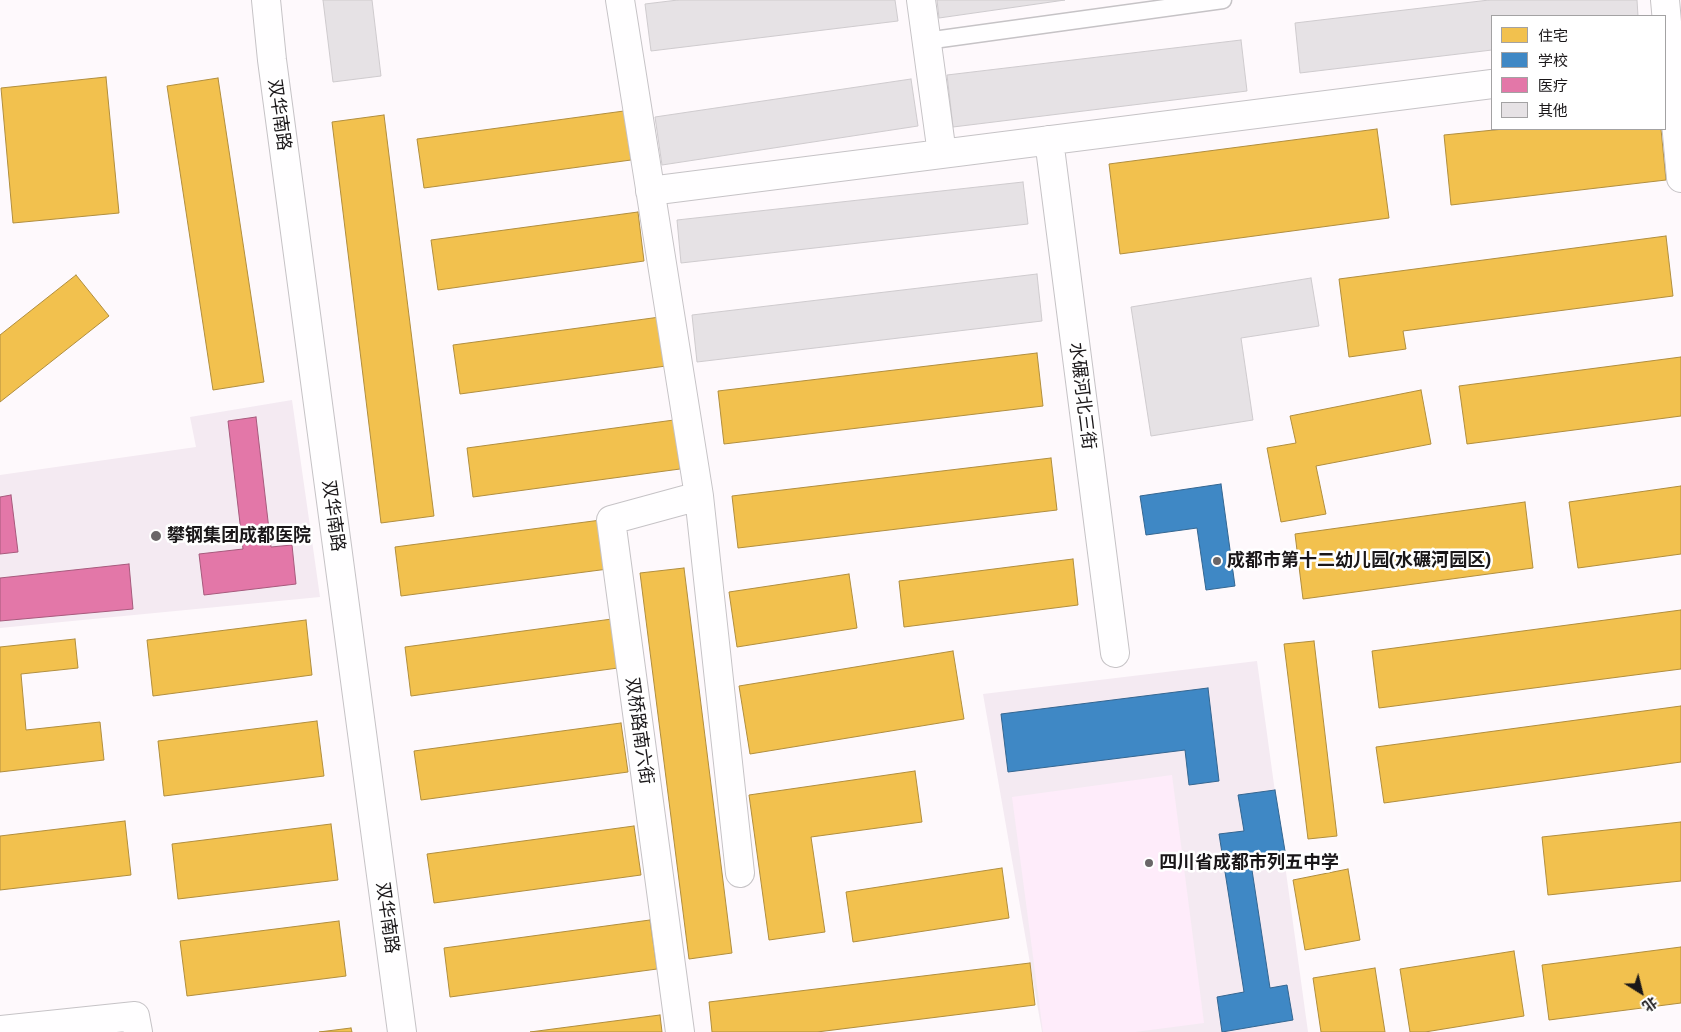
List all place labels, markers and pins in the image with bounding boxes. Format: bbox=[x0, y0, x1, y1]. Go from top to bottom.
place label: 攀钢集团成都医院 bbox=[167, 525, 311, 547]
marker: 攀钢集团成都医院 bbox=[149, 529, 163, 543]
place label: 成都市第十二幼儿园(水碾河园区) bbox=[1227, 550, 1491, 572]
marker: 成都市第十二幼儿园(水碾河园区) bbox=[1211, 555, 1223, 567]
place label: 四川省成都市列五中学 bbox=[1159, 852, 1339, 874]
marker: 四川省成都市列五中学 bbox=[1143, 857, 1155, 869]

